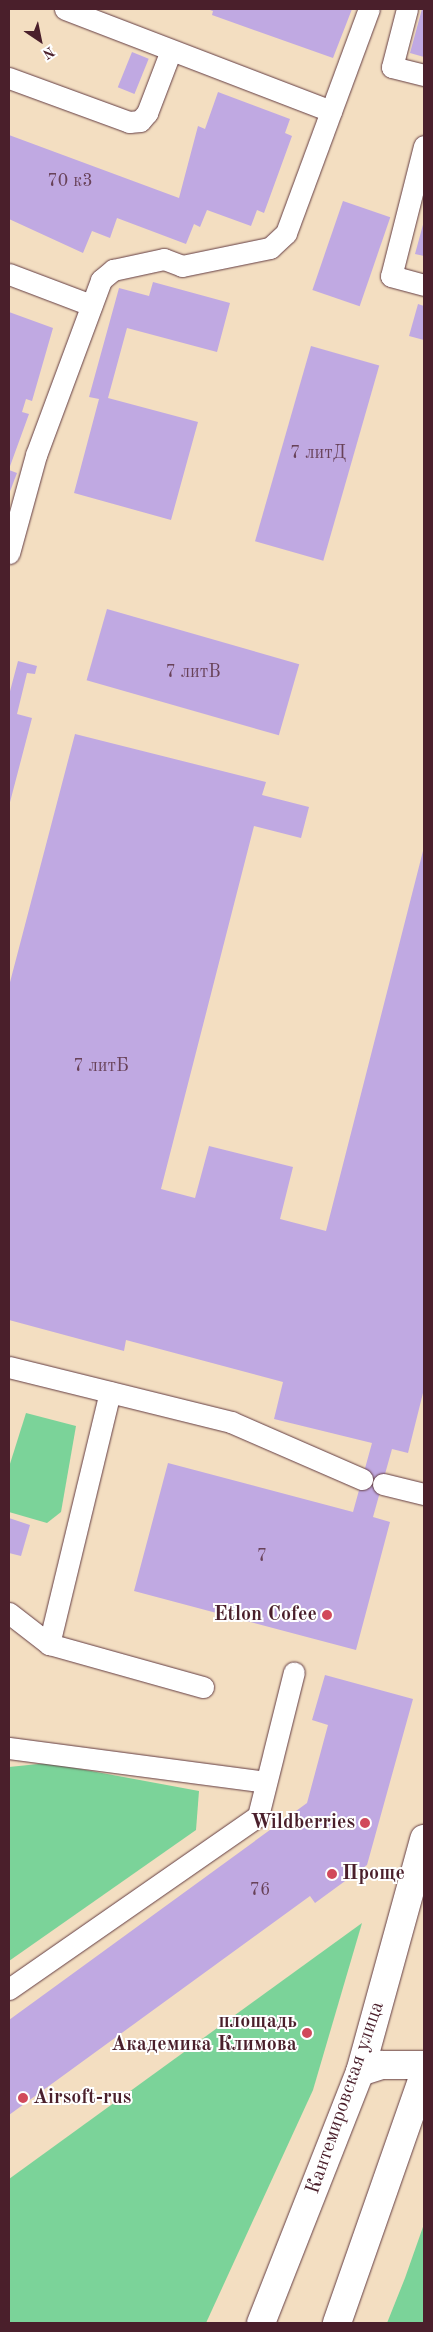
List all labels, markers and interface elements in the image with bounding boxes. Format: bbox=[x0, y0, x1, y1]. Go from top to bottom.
north arrow bbox=[15, 15, 65, 65]
text: N bbox=[40, 44, 57, 61]
house number: 70 к3 bbox=[47, 170, 93, 192]
house number: 7 литД bbox=[290, 442, 346, 464]
house number: 7 литВ bbox=[165, 661, 221, 683]
house number: 7 литБ bbox=[73, 1055, 129, 1077]
house number: 7 bbox=[257, 1545, 267, 1567]
place label: Etlon Cofee bbox=[214, 1603, 317, 1627]
marker: Etlon Cofee bbox=[321, 1609, 333, 1621]
place label: Wildberries bbox=[251, 1811, 355, 1835]
marker: Wildberries bbox=[359, 1817, 371, 1829]
place label: Проще bbox=[342, 1862, 405, 1886]
marker: Проще bbox=[326, 1868, 338, 1880]
house number: 76 bbox=[250, 1879, 270, 1901]
street label: Кантемировская улица bbox=[302, 1999, 390, 2197]
place label: площадь Академика Климова bbox=[111, 2010, 297, 2057]
marker: площадь Академика Климова bbox=[301, 2027, 313, 2039]
place label: Airsoft-rus bbox=[33, 2086, 131, 2110]
marker: Airsoft-rus bbox=[17, 2092, 29, 2104]

